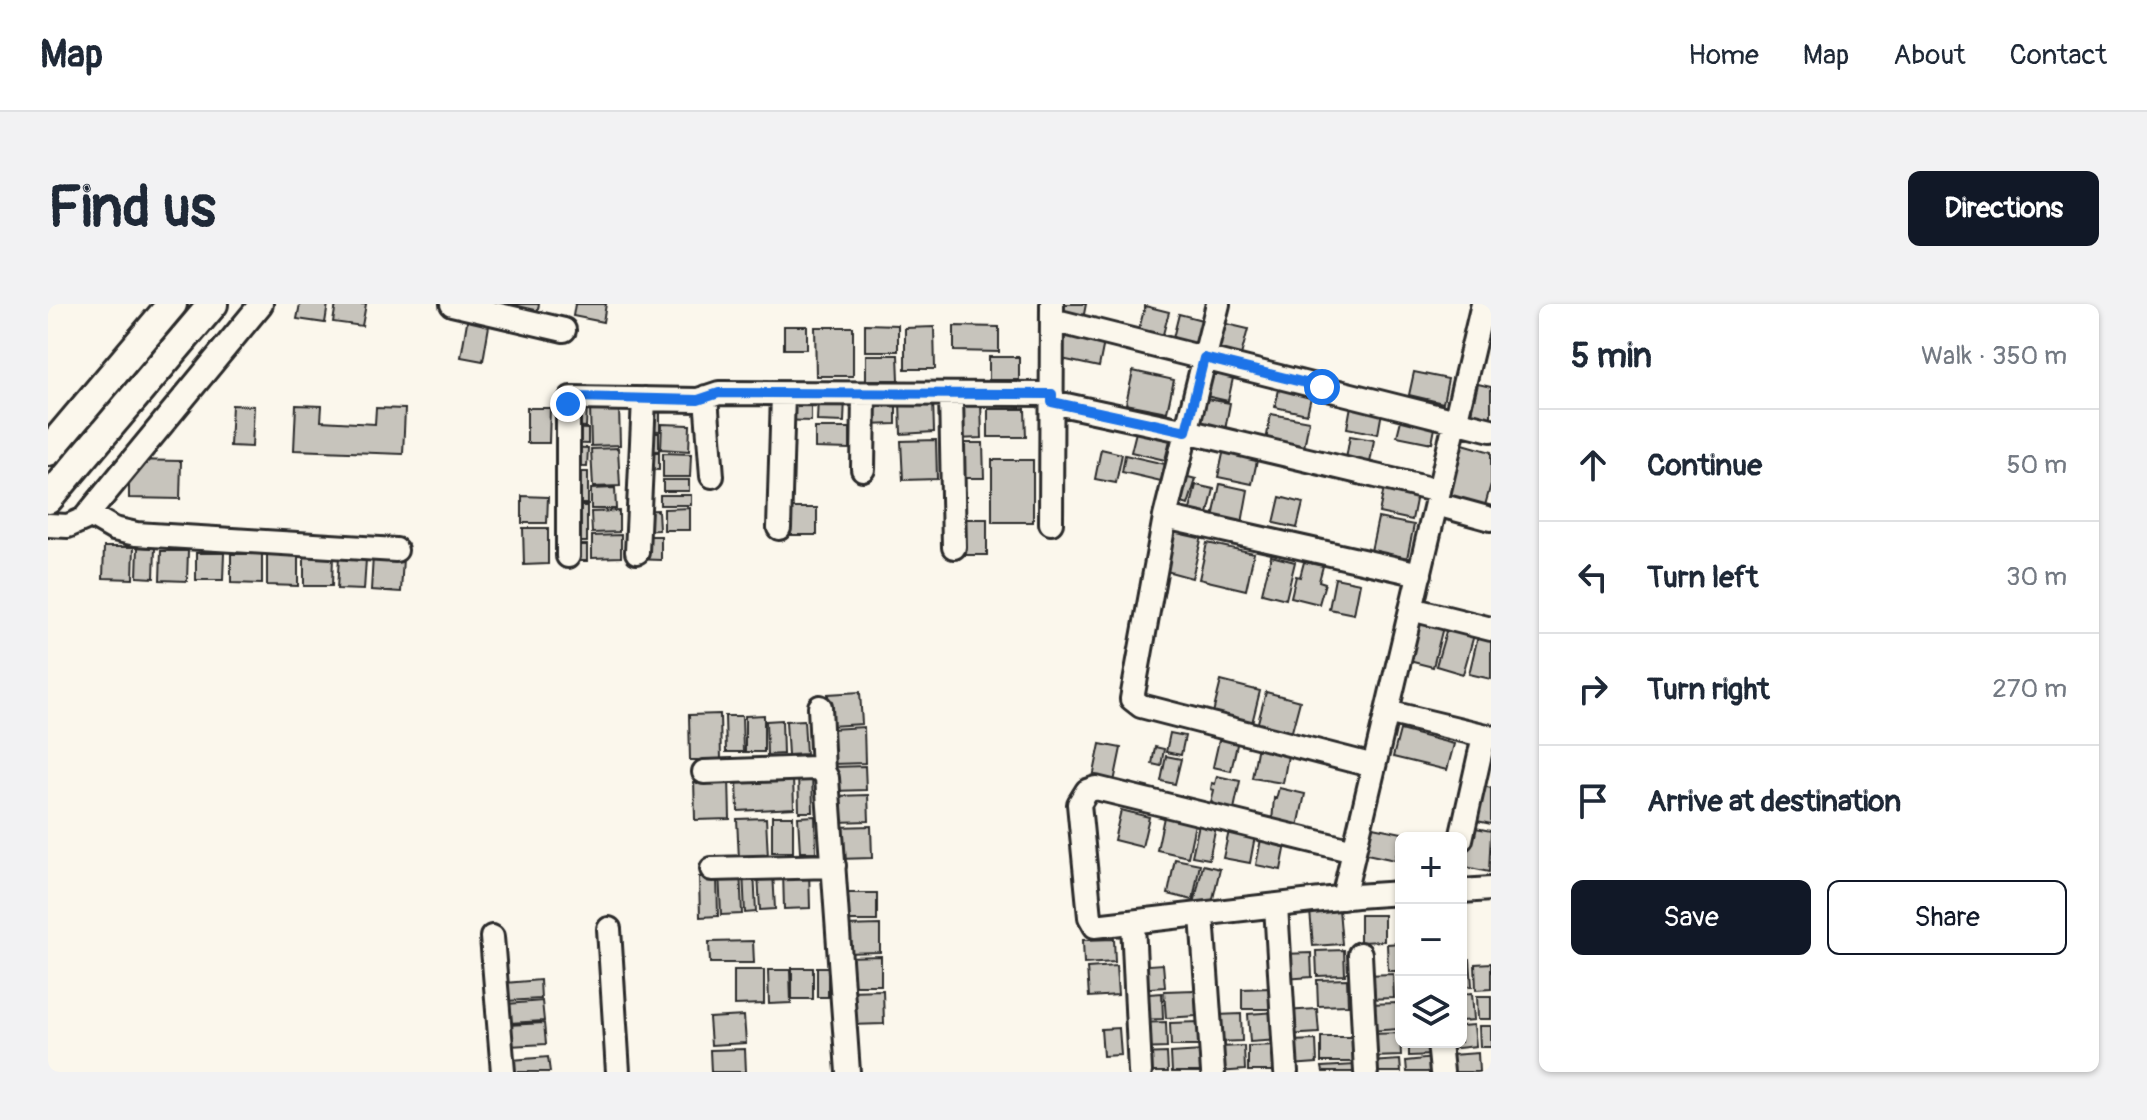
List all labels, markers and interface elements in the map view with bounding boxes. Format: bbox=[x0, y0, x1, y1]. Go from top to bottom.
text: Map bbox=[40, 31, 103, 79]
text: Home bbox=[1688, 38, 1759, 73]
text: Map bbox=[1803, 38, 1849, 73]
text: About bbox=[1893, 38, 1966, 73]
text: Contact bbox=[2010, 38, 2107, 73]
button: Directions bbox=[1908, 171, 2099, 246]
text: Find us bbox=[48, 174, 216, 243]
text: 5 min bbox=[1571, 335, 1652, 378]
text: Walk · 350 m bbox=[1921, 340, 2067, 372]
route start bbox=[1304, 369, 1340, 405]
route end bbox=[550, 386, 586, 422]
icon: ahead bbox=[1571, 443, 1615, 487]
text: Continue bbox=[1647, 447, 1762, 484]
text: 50 m bbox=[2006, 449, 2067, 481]
icon: left bbox=[1571, 555, 1615, 599]
text: Turn left bbox=[1647, 559, 1758, 596]
text: 30 m bbox=[2006, 561, 2067, 593]
icon: right bbox=[1571, 667, 1615, 711]
text: Turn right bbox=[1647, 671, 1770, 708]
text: 270 m bbox=[1992, 673, 2067, 705]
icon: arrive bbox=[1571, 779, 1615, 823]
text: Arrive at destination bbox=[1647, 783, 1901, 820]
map controls bbox=[1395, 832, 1467, 1048]
button: + bbox=[1395, 832, 1467, 904]
button: Save bbox=[1571, 880, 1811, 955]
button: Share bbox=[1827, 880, 2067, 955]
button: − bbox=[1395, 904, 1467, 976]
button: layers bbox=[1395, 976, 1467, 1048]

